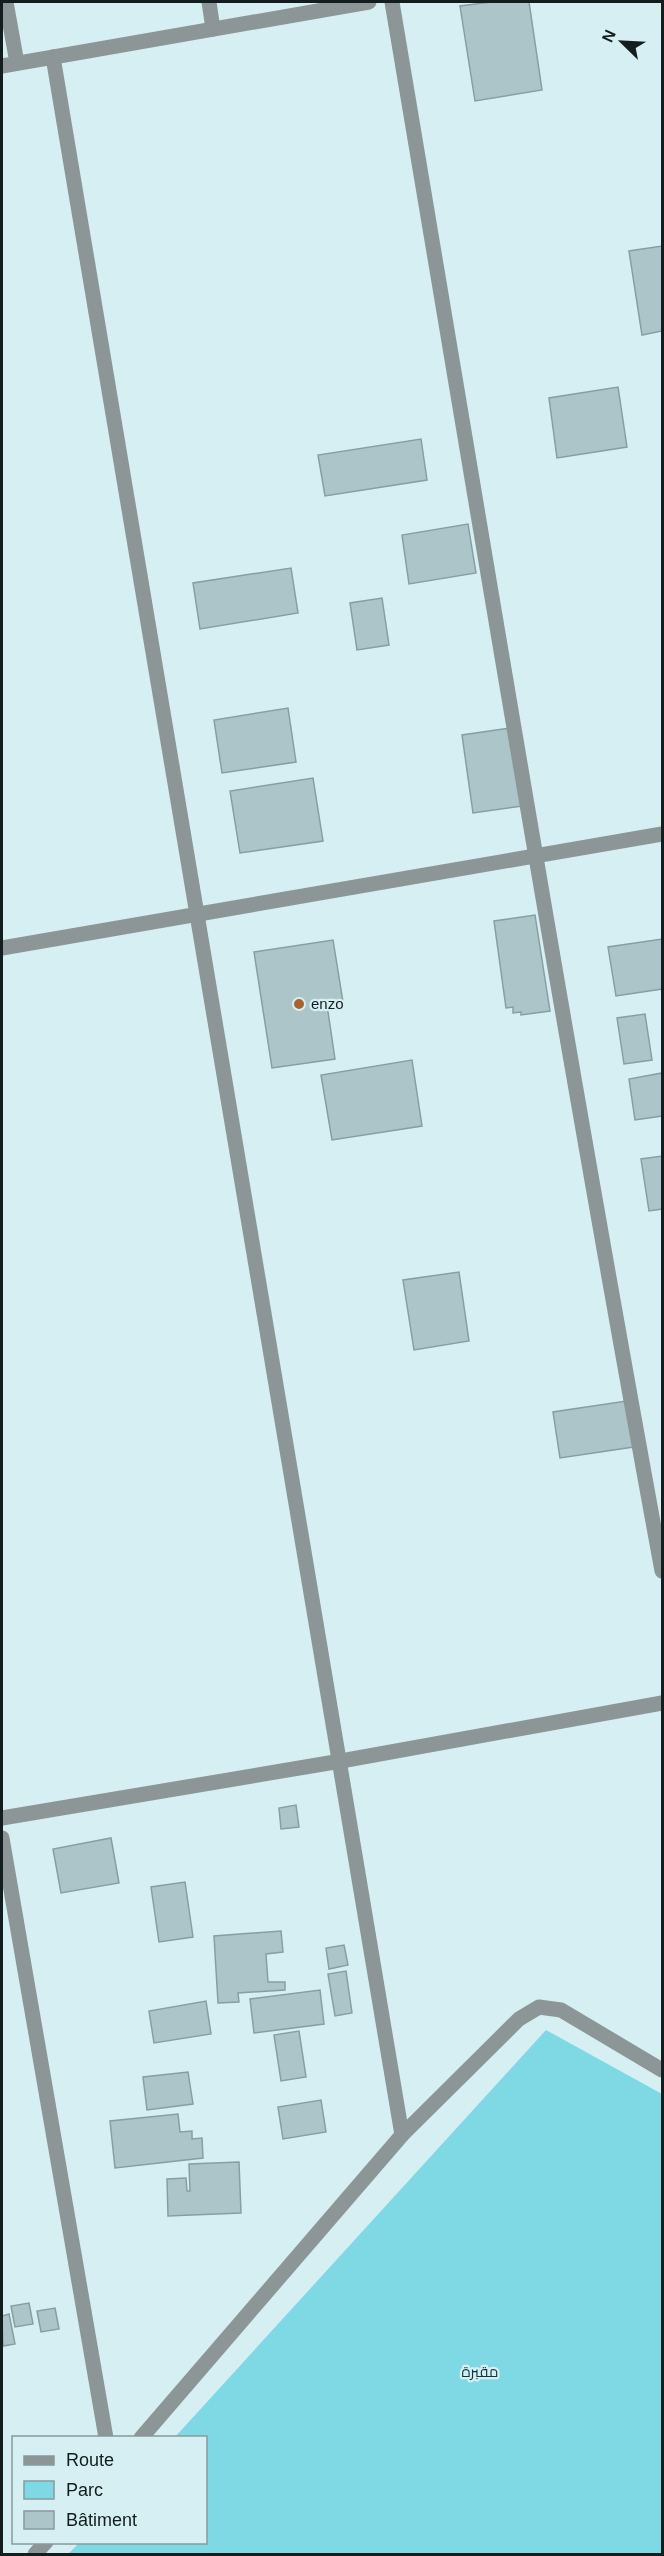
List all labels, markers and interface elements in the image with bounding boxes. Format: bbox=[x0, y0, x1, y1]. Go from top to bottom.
north arrow bbox=[592, 12, 652, 72]
text: N bbox=[599, 27, 619, 45]
place label: enzo bbox=[311, 995, 344, 1012]
marker: enzo bbox=[292, 997, 306, 1011]
park label: مقبرة bbox=[462, 2363, 498, 2381]
legend bbox=[12, 2436, 207, 2544]
text: Route bbox=[66, 2450, 114, 2470]
text: Parc bbox=[66, 2480, 103, 2500]
text: Bâtiment bbox=[66, 2510, 137, 2530]

